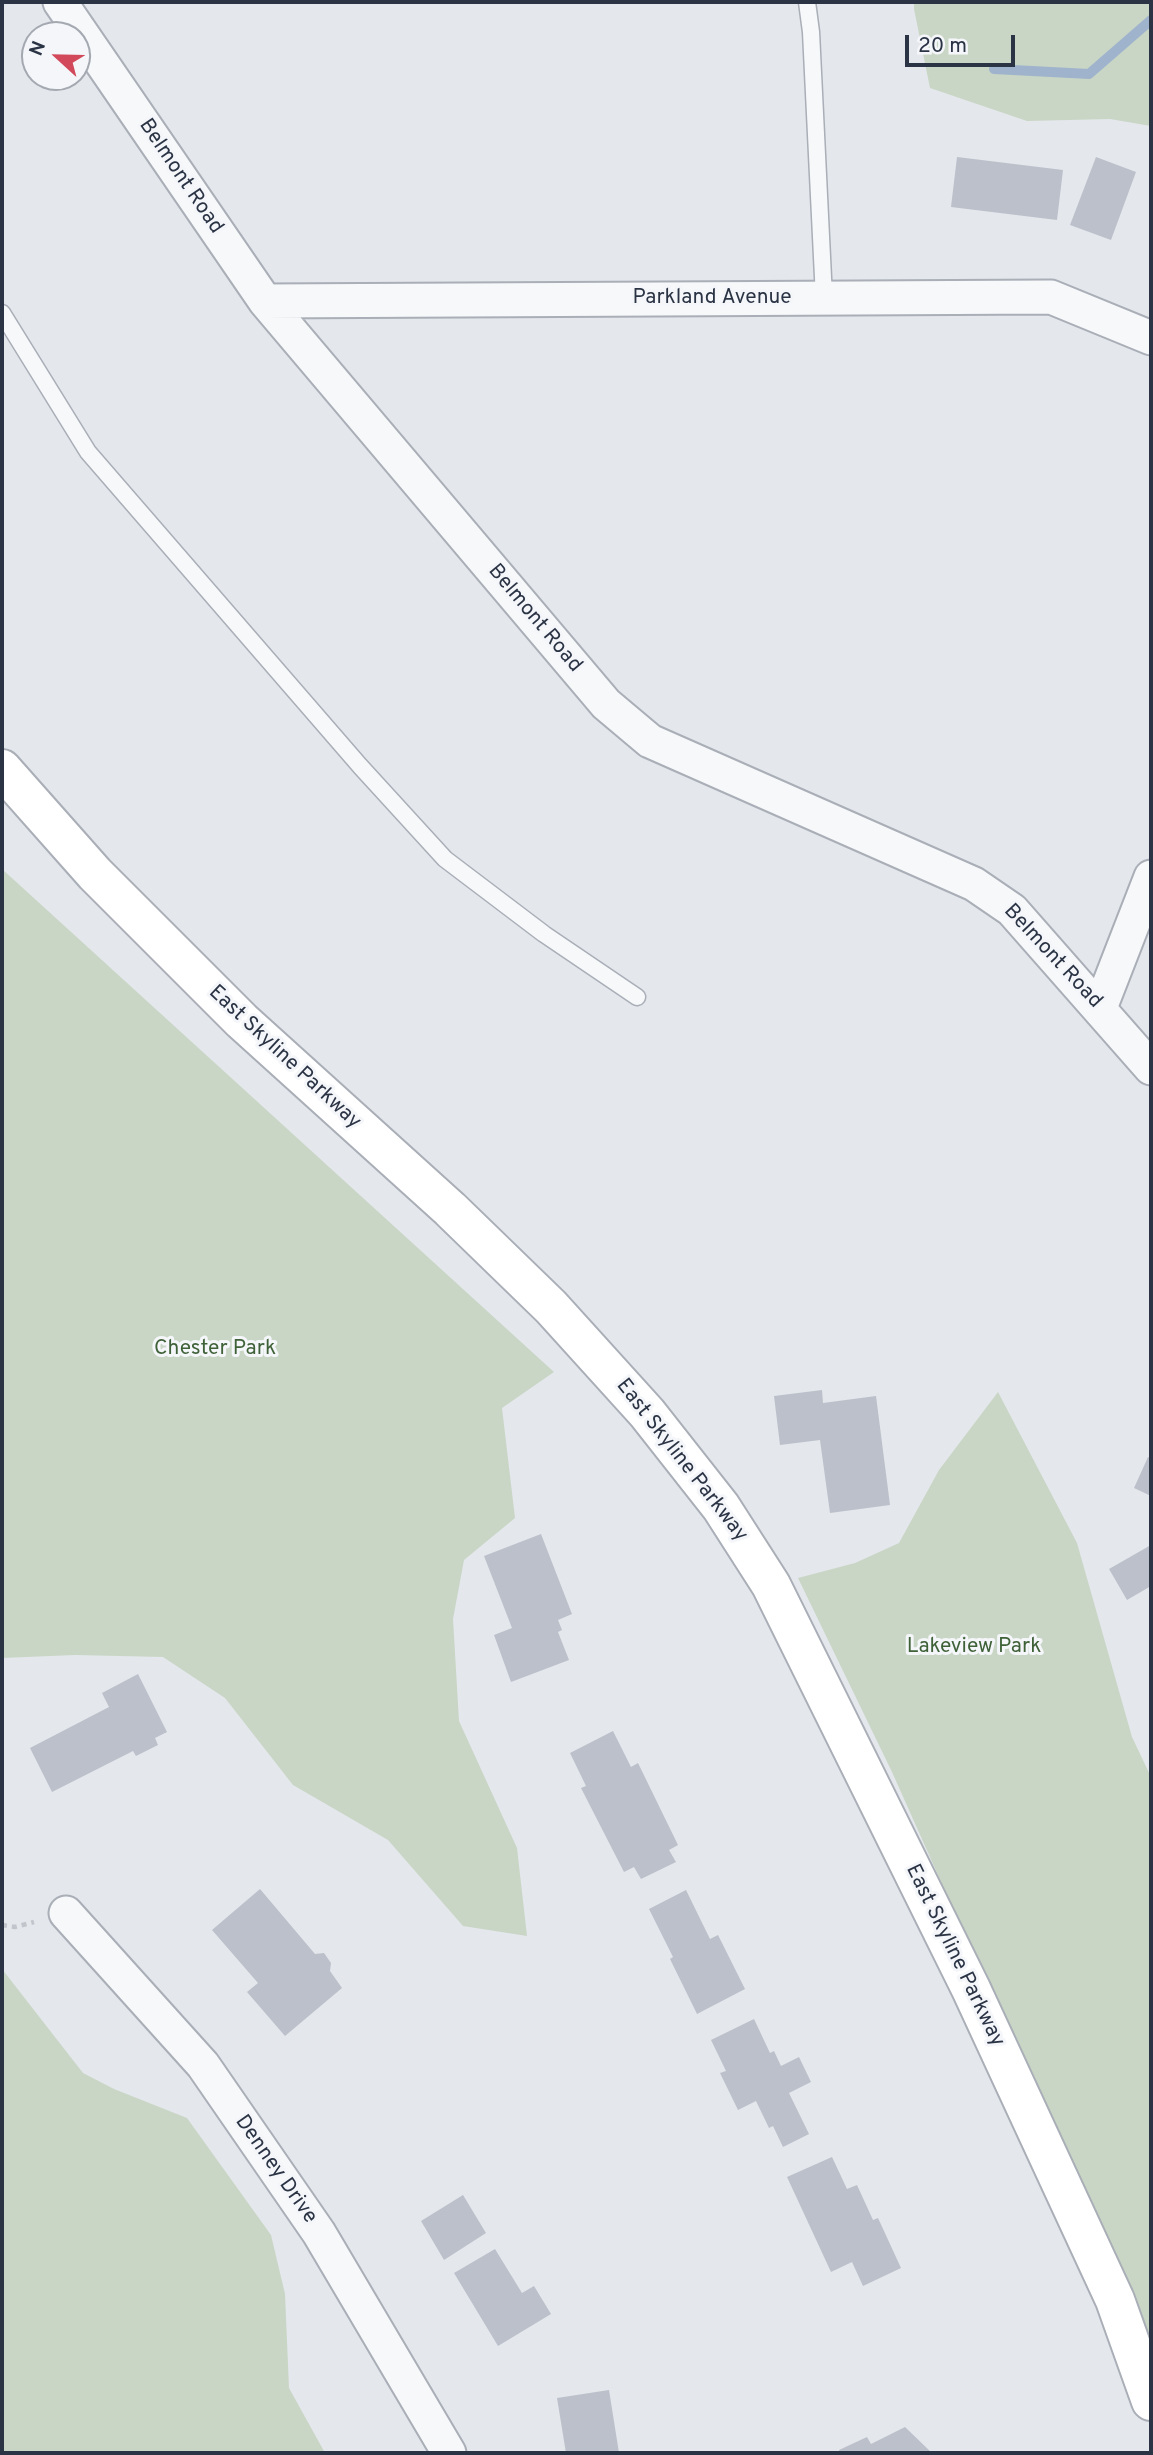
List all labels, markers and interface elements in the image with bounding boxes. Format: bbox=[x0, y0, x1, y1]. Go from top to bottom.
north arrow bbox=[21, 21, 91, 91]
scale bar bbox=[908, 21, 1018, 65]
text: 20 m bbox=[918, 33, 967, 60]
text: N bbox=[25, 38, 52, 60]
street label: Belmont Road bbox=[132, 115, 228, 239]
street label: Parkland Avenue bbox=[632, 286, 792, 312]
street label: Belmont Road bbox=[481, 560, 587, 678]
street label: Belmont Road bbox=[997, 900, 1107, 1014]
street label: East Skyline Parkway bbox=[202, 981, 366, 1135]
park label: Chester Park bbox=[154, 1337, 276, 1363]
street label: East Skyline Parkway bbox=[610, 1375, 752, 1547]
park label: Lakeview Park bbox=[907, 1635, 1041, 1661]
street label: East Skyline Parkway bbox=[899, 1861, 1009, 2051]
street label: Denney Drive bbox=[228, 2111, 322, 2229]

